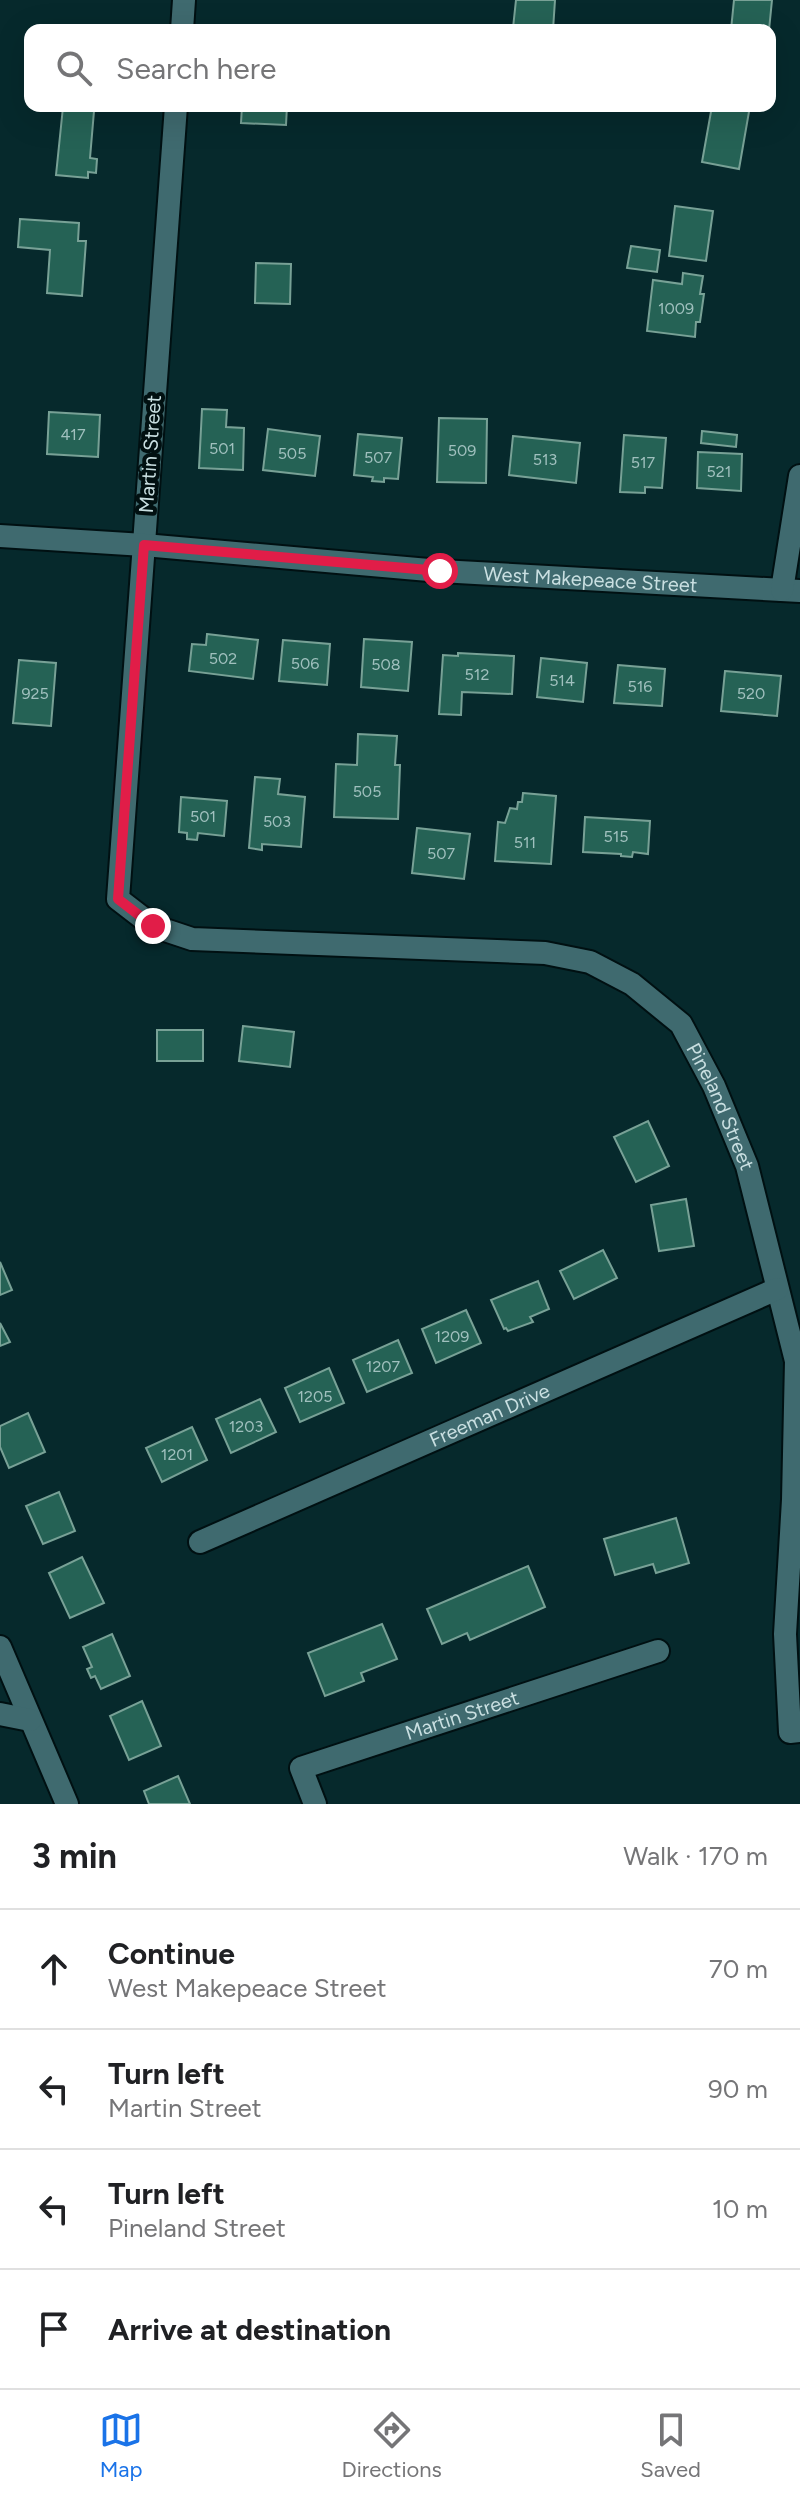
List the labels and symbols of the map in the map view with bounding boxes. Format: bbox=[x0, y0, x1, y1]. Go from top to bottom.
house number: 1009 bbox=[658, 299, 694, 318]
street label: Martin Street bbox=[134, 394, 166, 514]
house number: 417 bbox=[60, 425, 86, 444]
house number: 501 bbox=[209, 439, 235, 458]
house number: 509 bbox=[448, 441, 476, 460]
house number: 505 bbox=[278, 444, 306, 463]
house number: 507 bbox=[364, 448, 392, 467]
house number: 513 bbox=[533, 450, 557, 469]
house number: 517 bbox=[631, 453, 656, 472]
house number: 521 bbox=[707, 462, 731, 481]
route start bbox=[422, 553, 458, 589]
street label: West Makepeace Street bbox=[483, 561, 698, 597]
house number: 502 bbox=[209, 649, 237, 668]
house number: 506 bbox=[291, 654, 319, 673]
house number: 508 bbox=[371, 655, 401, 674]
house number: 512 bbox=[465, 665, 489, 684]
house number: 514 bbox=[549, 671, 575, 690]
house number: 516 bbox=[628, 677, 652, 696]
house number: 925 bbox=[21, 684, 49, 703]
house number: 520 bbox=[737, 684, 765, 703]
house number: 505 bbox=[353, 782, 381, 801]
house number: 501 bbox=[190, 807, 216, 826]
house number: 503 bbox=[263, 812, 291, 831]
house number: 515 bbox=[603, 827, 629, 846]
house number: 511 bbox=[514, 833, 536, 852]
house number: 507 bbox=[427, 844, 455, 863]
route end bbox=[135, 908, 171, 944]
street label: Pineland Street bbox=[681, 1039, 759, 1174]
house number: 1209 bbox=[435, 1327, 469, 1346]
house number: 1207 bbox=[366, 1357, 401, 1376]
street label: Freeman Drive bbox=[426, 1378, 553, 1452]
house number: 1205 bbox=[297, 1387, 333, 1406]
house number: 1203 bbox=[229, 1417, 263, 1436]
house number: 1201 bbox=[161, 1445, 193, 1464]
street label: Martin Street bbox=[402, 1685, 522, 1745]

